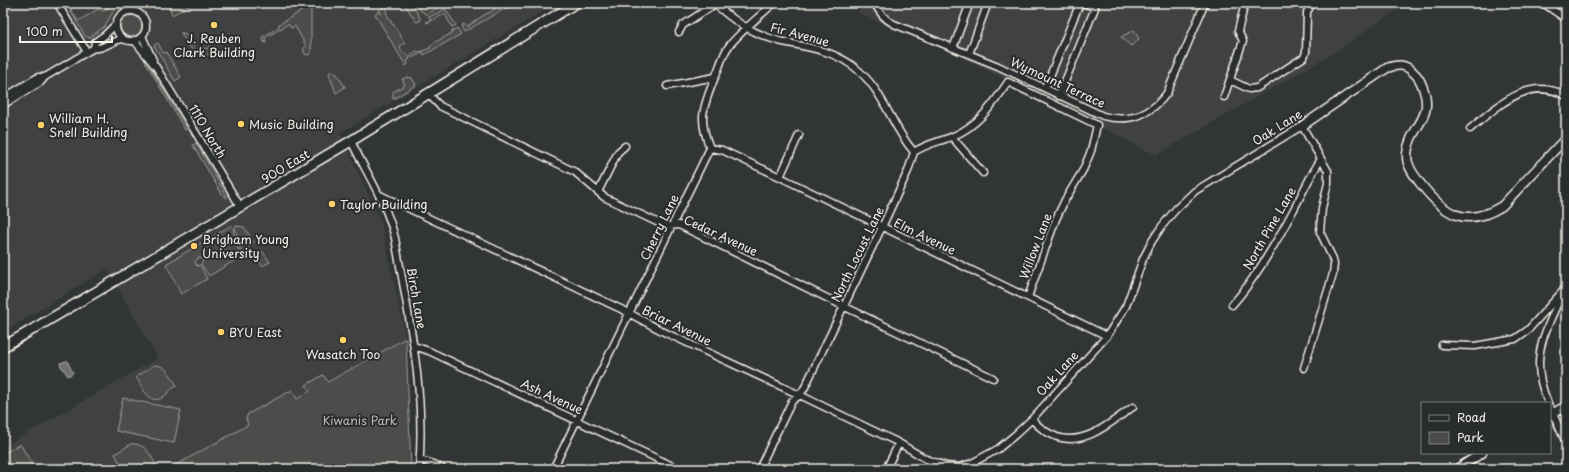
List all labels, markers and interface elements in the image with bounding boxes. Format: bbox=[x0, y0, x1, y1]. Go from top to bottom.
street label: Fir Avenue bbox=[769, 17, 832, 51]
scale bar bbox=[20, 18, 112, 44]
marker: J. Reuben Clark Building bbox=[209, 20, 219, 30]
text: 100 m bbox=[26, 22, 63, 40]
place label: J. Reuben Clark Building bbox=[173, 29, 255, 61]
street label: Wymount Terrace bbox=[1008, 52, 1108, 112]
street label: 1110 North bbox=[185, 101, 231, 161]
street label: Oak Lane bbox=[1249, 104, 1306, 149]
place label: William H. Snell Building bbox=[49, 109, 127, 141]
place label: Music Building bbox=[249, 115, 334, 133]
marker: Music Building bbox=[236, 119, 246, 129]
marker: William H. Snell Building bbox=[36, 120, 46, 130]
street label: 900 East bbox=[257, 144, 313, 187]
street label: North Pine Lane bbox=[1238, 183, 1300, 273]
street label: Cherry Lane bbox=[635, 191, 683, 263]
place label: Taylor Building bbox=[340, 195, 428, 213]
marker: Taylor Building bbox=[327, 199, 337, 209]
street label: North Locust Lane bbox=[826, 203, 888, 305]
street label: Cedar Avenue bbox=[681, 210, 761, 260]
street label: Willow Lane bbox=[1014, 210, 1056, 282]
street label: Elm Avenue bbox=[891, 213, 959, 259]
place label: Brigham Young University bbox=[202, 230, 289, 262]
marker: Brigham Young University bbox=[189, 241, 199, 251]
street label: Birch Lane bbox=[403, 266, 431, 330]
street label: Briar Avenue bbox=[639, 300, 715, 350]
place label: BYU East bbox=[229, 323, 282, 341]
marker: BYU East bbox=[216, 327, 226, 337]
marker: Wasatch Too bbox=[338, 335, 348, 345]
place label: Wasatch Too bbox=[306, 345, 380, 363]
street label: Oak Lane bbox=[1032, 346, 1082, 400]
street label: Ash Avenue bbox=[518, 374, 586, 418]
legend bbox=[1421, 402, 1551, 454]
text: Road bbox=[1457, 408, 1486, 426]
park label: Kiwanis Park bbox=[323, 411, 397, 429]
text: Park bbox=[1457, 428, 1484, 446]

